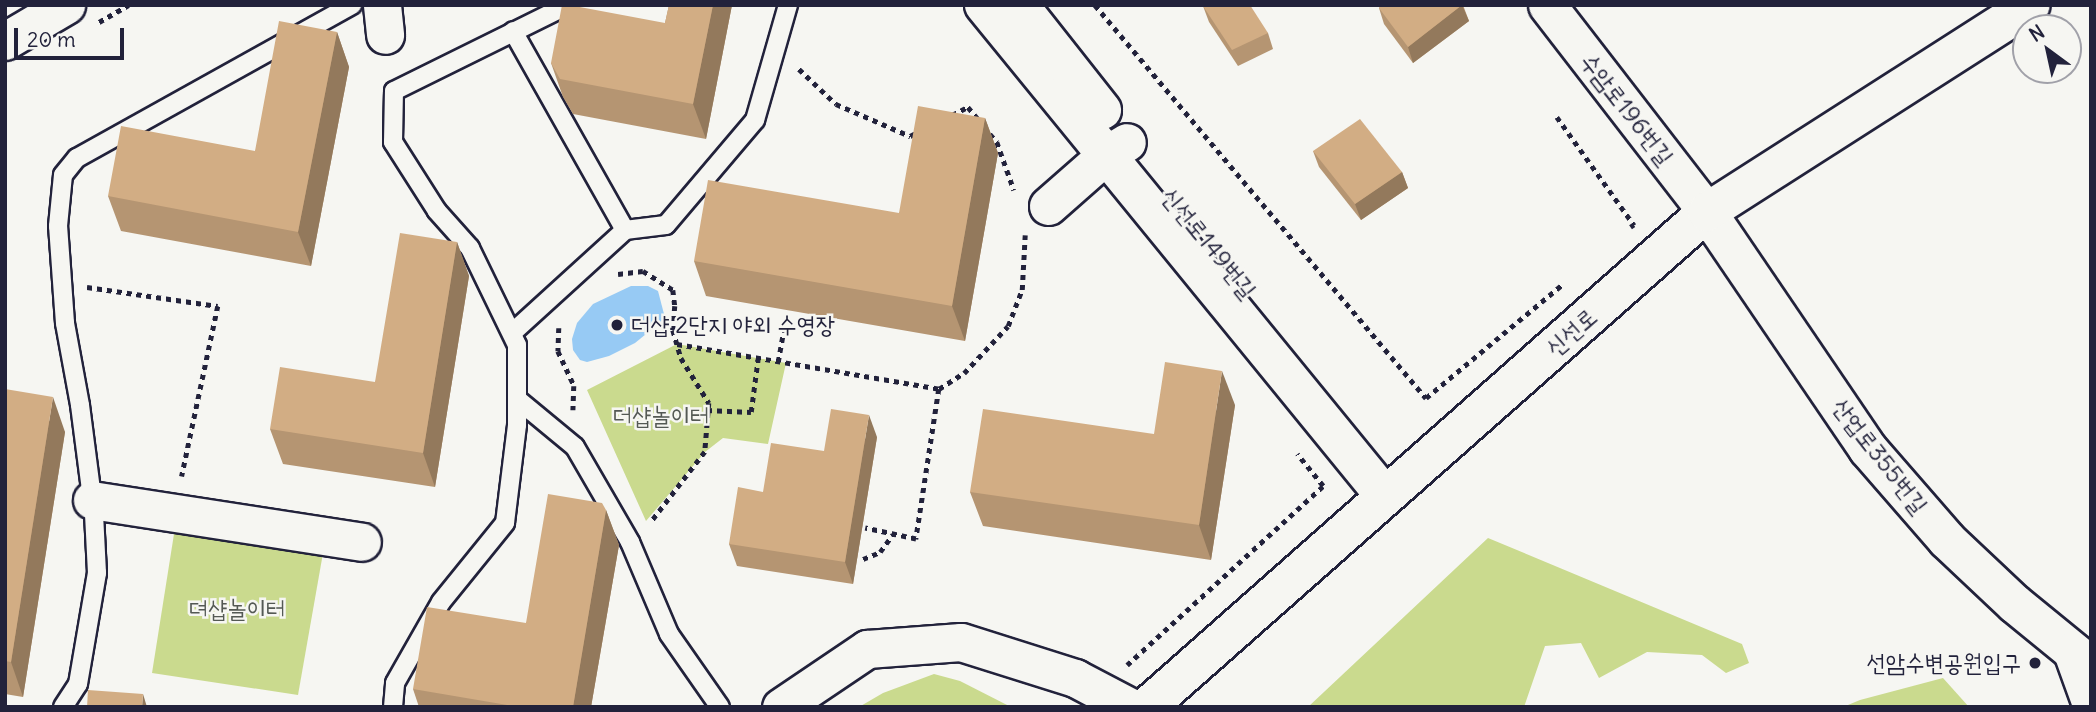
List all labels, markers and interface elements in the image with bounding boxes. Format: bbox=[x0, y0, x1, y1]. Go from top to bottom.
scale bar bbox=[18, 14, 128, 58]
north arrow bbox=[2012, 14, 2082, 84]
text: N bbox=[2025, 19, 2049, 47]
text: 20 m bbox=[27, 26, 76, 53]
street label: 수암로196번길 bbox=[1574, 47, 1680, 171]
street label: 신선로149번길 bbox=[1156, 182, 1262, 304]
street label: 신선로 bbox=[1540, 302, 1602, 362]
place label: 더샵 2단지 야외 수영장 bbox=[631, 311, 835, 339]
marker: 더샵 2단지 야외 수영장 bbox=[609, 317, 625, 333]
street label: 산업로355번길 bbox=[1826, 393, 1934, 519]
park label: 더샵놀이터 bbox=[613, 402, 709, 430]
park label: 뎌샵놀이터 bbox=[189, 595, 285, 623]
place label: 선암수변공원입구 bbox=[1867, 649, 2021, 677]
marker: 선암수변공원입구 bbox=[2027, 655, 2043, 671]

